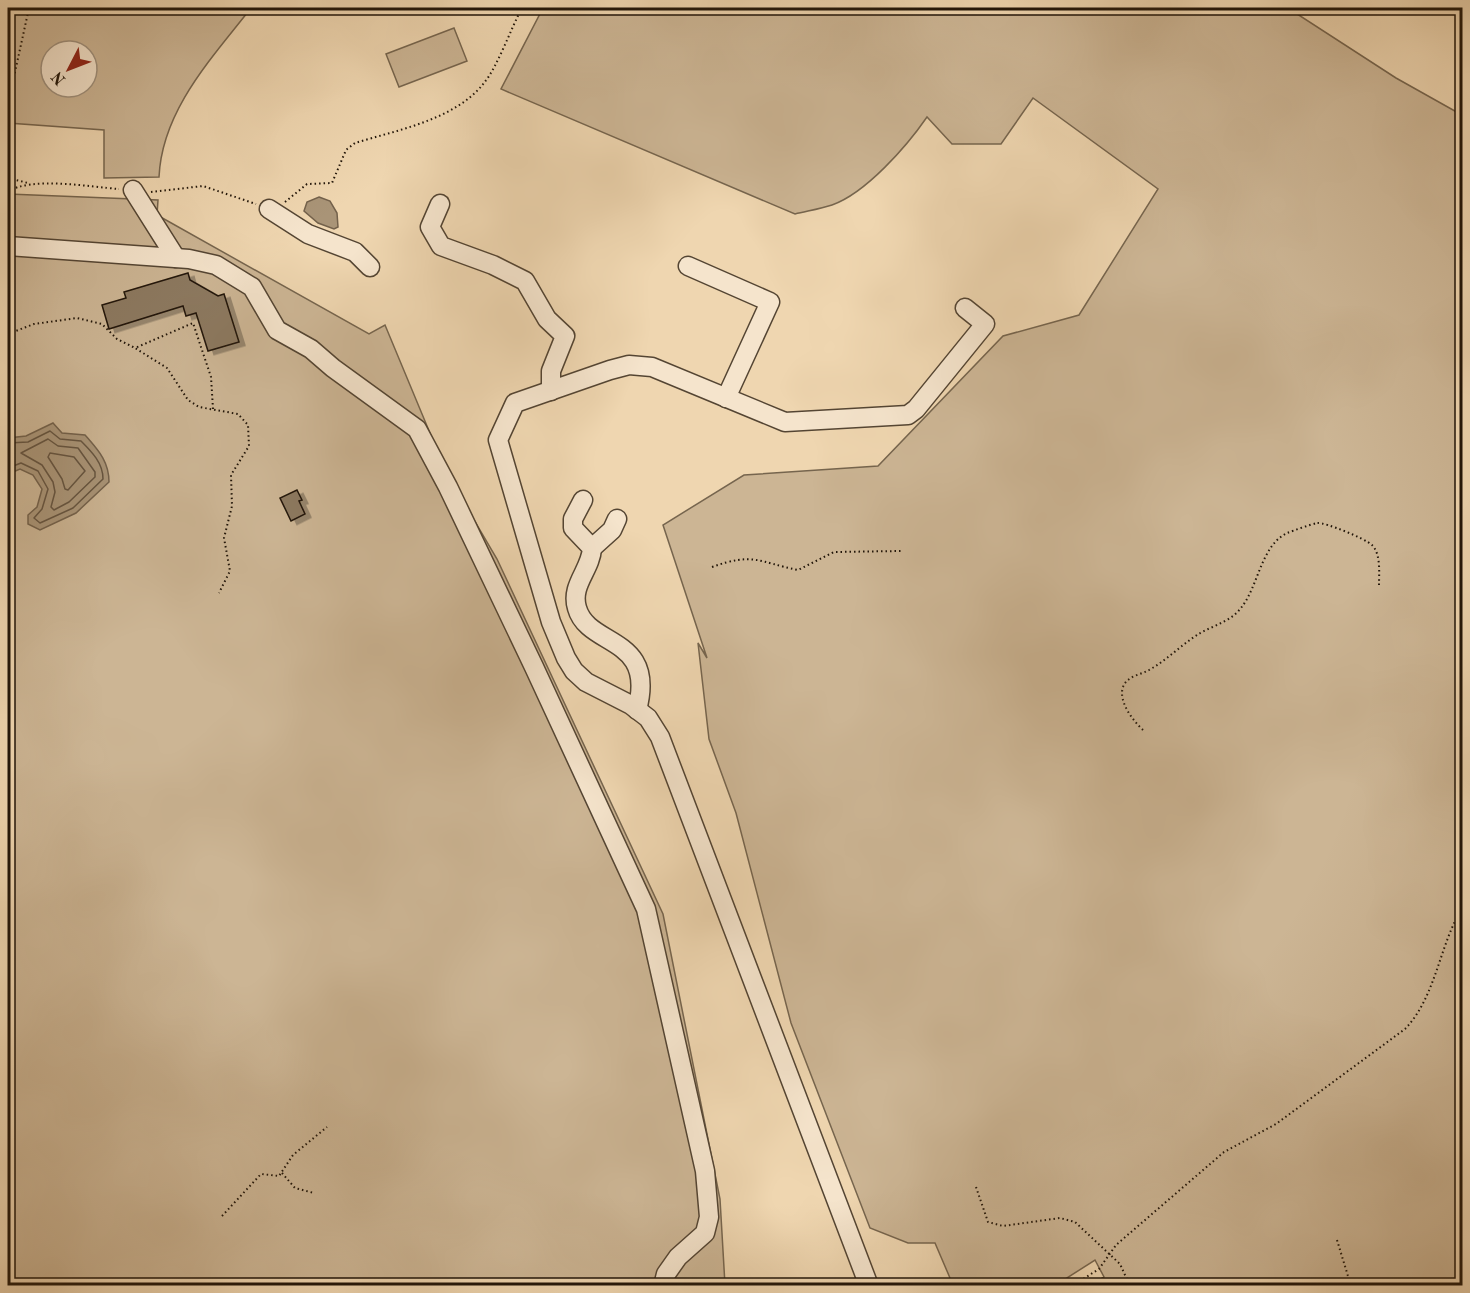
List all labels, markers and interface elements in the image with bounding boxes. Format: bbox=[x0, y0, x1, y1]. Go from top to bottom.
north arrow bbox=[39, 39, 99, 99]
text: N bbox=[49, 67, 69, 88]

